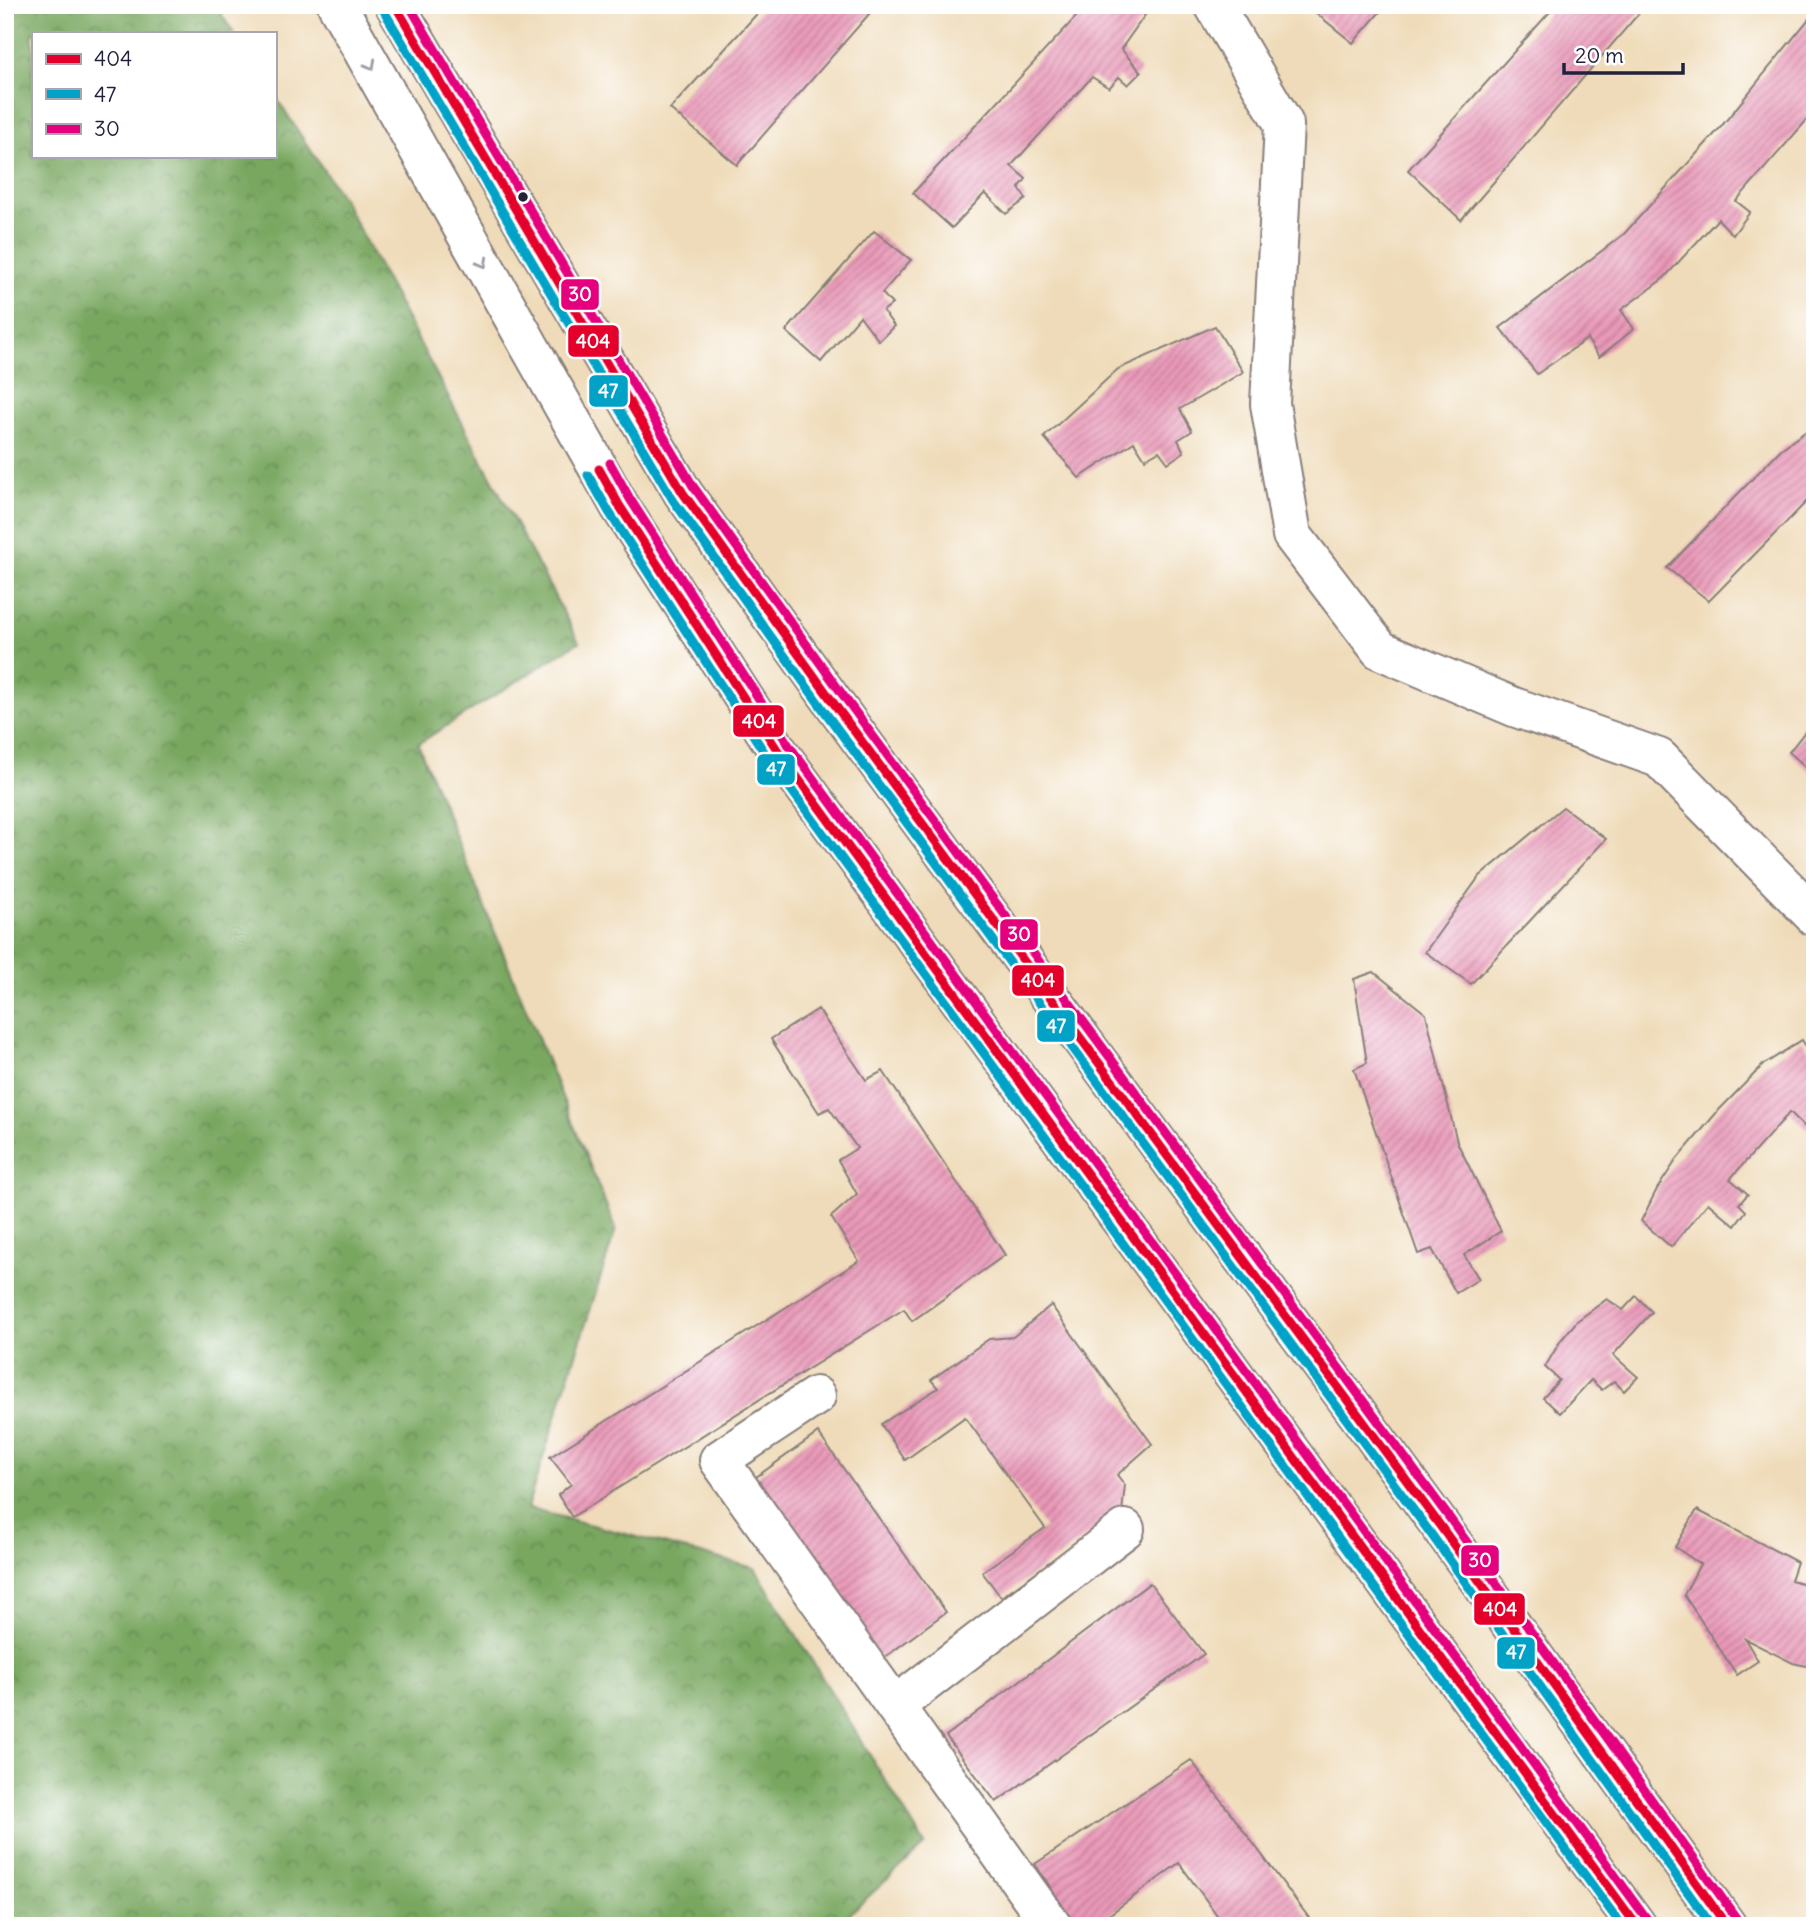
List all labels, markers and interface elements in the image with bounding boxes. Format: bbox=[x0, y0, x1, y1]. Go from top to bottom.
legend bbox=[32, 32, 276, 158]
scale bar bbox=[1564, 32, 1684, 76]
text: 20 m bbox=[1575, 42, 1624, 69]
text: 404 bbox=[94, 45, 132, 72]
one-way arrow bbox=[363, 57, 376, 70]
text: 47 bbox=[94, 81, 116, 108]
text: 30 bbox=[94, 115, 120, 142]
unlabelled marker bbox=[516, 190, 530, 204]
one-way arrow bbox=[475, 256, 488, 268]
line badge: 30 bbox=[560, 278, 600, 311]
text: 30 bbox=[568, 282, 592, 306]
line badge: 404 bbox=[567, 324, 620, 358]
text: 404 bbox=[576, 329, 610, 353]
line badge: 47 bbox=[588, 374, 629, 408]
text: 47 bbox=[598, 379, 619, 403]
line badge: 404 bbox=[732, 704, 785, 738]
text: 404 bbox=[742, 709, 776, 733]
line badge: 47 bbox=[756, 753, 796, 786]
text: 47 bbox=[766, 757, 787, 781]
line badge: 30 bbox=[999, 918, 1039, 951]
text: 30 bbox=[1007, 922, 1031, 946]
line badge: 404 bbox=[1011, 964, 1065, 997]
text: 404 bbox=[1021, 968, 1055, 992]
line badge: 47 bbox=[1036, 1009, 1076, 1043]
text: 47 bbox=[1046, 1014, 1067, 1038]
line badge: 30 bbox=[1460, 1544, 1500, 1577]
text: 30 bbox=[1468, 1548, 1492, 1572]
line badge: 404 bbox=[1473, 1592, 1526, 1626]
text: 404 bbox=[1483, 1597, 1517, 1621]
line badge: 47 bbox=[1496, 1636, 1536, 1670]
text: 47 bbox=[1506, 1640, 1527, 1664]

